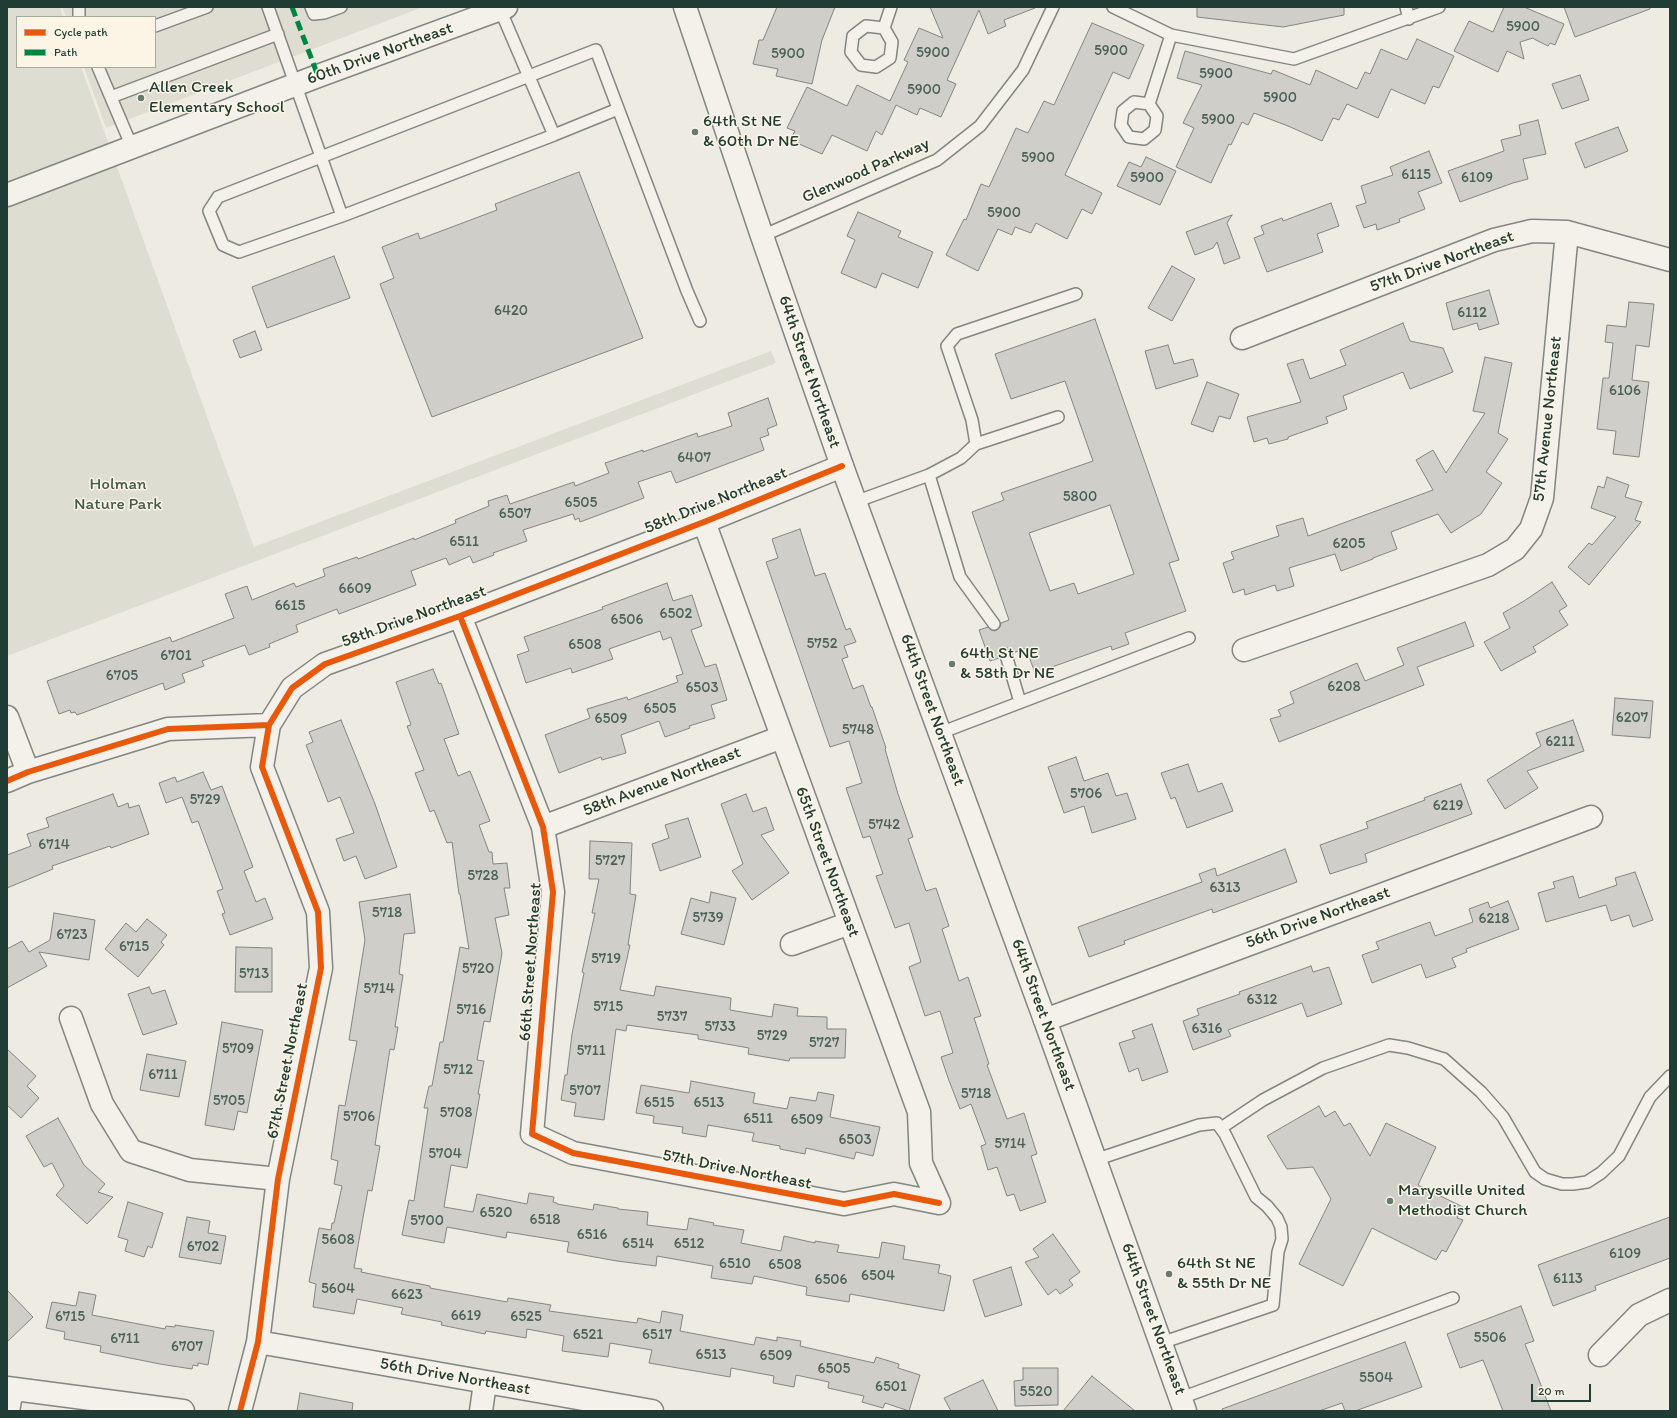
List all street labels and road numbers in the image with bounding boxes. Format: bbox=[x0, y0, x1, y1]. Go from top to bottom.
street label: 60th Drive Northeast bbox=[304, 18, 456, 90]
street label: Glenwood Parkway bbox=[799, 134, 933, 208]
street label: 57th Drive Northeast bbox=[1367, 227, 1517, 297]
street label: 64th Street Northeast bbox=[773, 293, 845, 451]
street label: 57th Avenue Northeast bbox=[1529, 335, 1567, 503]
street label: 58th Drive Northeast bbox=[642, 463, 790, 539]
street label: 58th Drive Northeast bbox=[339, 581, 489, 653]
street label: 64th Street Northeast bbox=[895, 631, 969, 789]
street label: 58th Avenue Northeast bbox=[580, 743, 744, 821]
street label: 65th Street Northeast bbox=[790, 784, 864, 940]
street label: 66th Street Northeast bbox=[515, 882, 547, 1042]
street label: 56th Drive Northeast bbox=[1243, 882, 1393, 954]
street label: 64th Street Northeast bbox=[1006, 936, 1080, 1094]
street label: 67th Street Northeast bbox=[263, 981, 313, 1141]
street label: 57th Drive Northeast bbox=[661, 1146, 813, 1194]
street label: 64th Street Northeast bbox=[1116, 1240, 1190, 1398]
street label: 56th Drive Northeast bbox=[378, 1354, 532, 1400]

